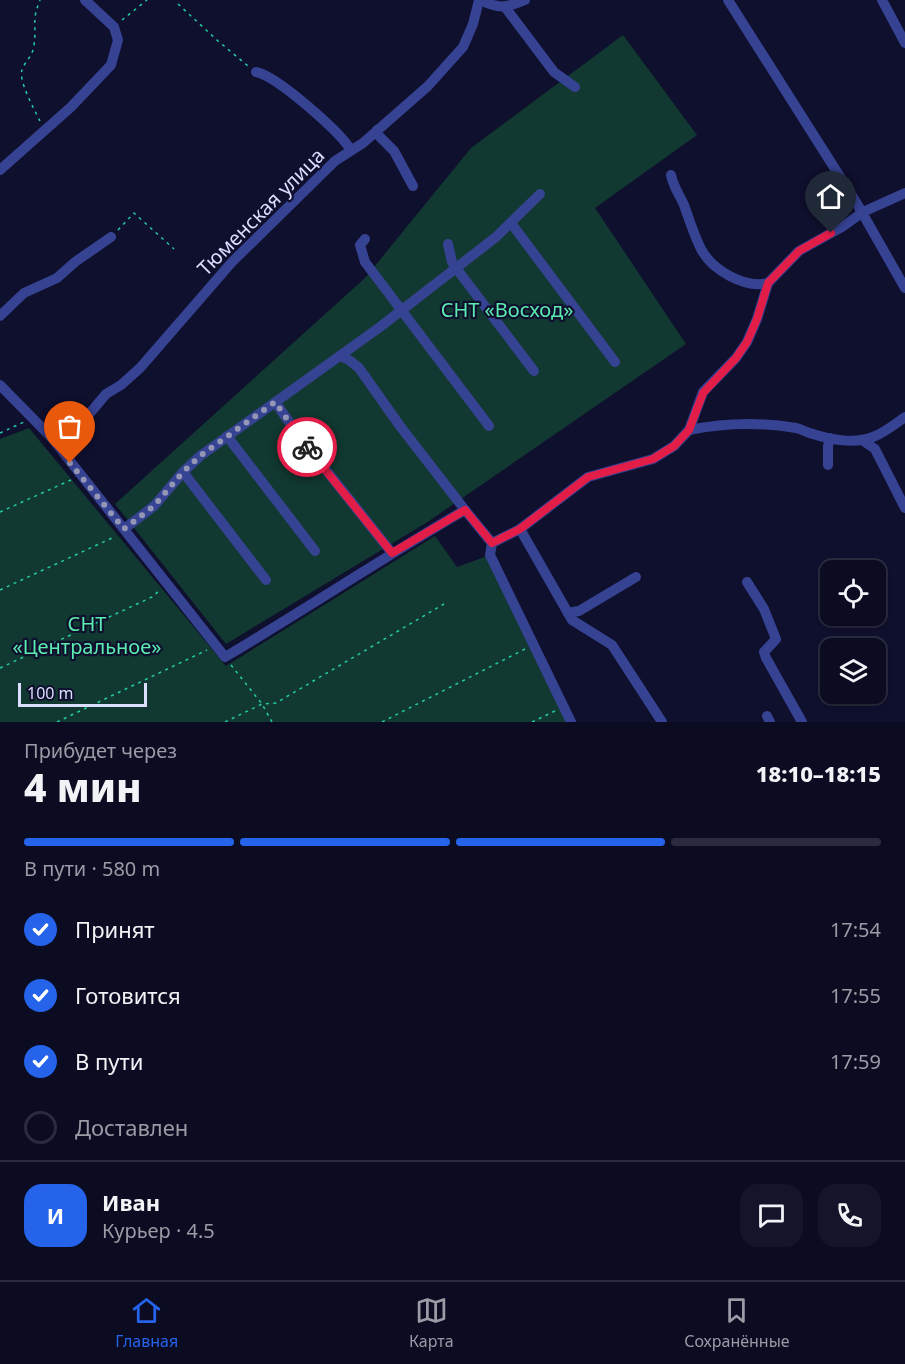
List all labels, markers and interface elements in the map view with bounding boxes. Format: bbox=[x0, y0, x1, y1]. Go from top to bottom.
street label: Тюменская улица bbox=[191, 142, 330, 281]
pin bbox=[805, 171, 856, 233]
icon: home bbox=[814, 180, 847, 213]
park label: СНТ «Восход» bbox=[441, 296, 573, 323]
pin bbox=[44, 401, 95, 463]
icon: bag bbox=[53, 410, 86, 443]
courier bbox=[277, 417, 337, 477]
icon: bike bbox=[291, 431, 324, 464]
map controls bbox=[820, 560, 886, 704]
button: locate bbox=[820, 560, 886, 626]
park label: СНТ «Центральное» bbox=[13, 610, 161, 660]
button: layers bbox=[820, 638, 886, 704]
scale bar bbox=[18, 680, 147, 708]
text: 100 m bbox=[27, 682, 74, 704]
text: Прибудет через bbox=[24, 737, 177, 764]
text: 18:10–18:15 bbox=[756, 758, 881, 788]
text: 4 мин bbox=[24, 760, 142, 813]
text: В пути · 580 m bbox=[24, 855, 160, 882]
icon: check bbox=[24, 913, 57, 946]
text: Принят bbox=[75, 914, 155, 944]
text: 17:54 bbox=[830, 916, 881, 943]
icon: check bbox=[24, 979, 57, 1012]
text: Готовится bbox=[75, 980, 181, 1010]
text: 17:55 bbox=[830, 982, 881, 1009]
icon: check bbox=[24, 1045, 57, 1078]
text: В пути bbox=[75, 1046, 143, 1076]
text: 17:59 bbox=[830, 1048, 881, 1075]
text: Доставлен bbox=[75, 1112, 188, 1142]
button: chat bbox=[740, 1184, 803, 1247]
button: phone bbox=[818, 1184, 881, 1247]
text: Иван bbox=[102, 1187, 160, 1217]
text: И bbox=[47, 1200, 64, 1230]
text: Курьер · 4.5 bbox=[102, 1217, 215, 1244]
tab: Главная bbox=[115, 1294, 178, 1352]
tab: Карта bbox=[409, 1294, 454, 1352]
tab: Сохранённые bbox=[684, 1294, 790, 1352]

